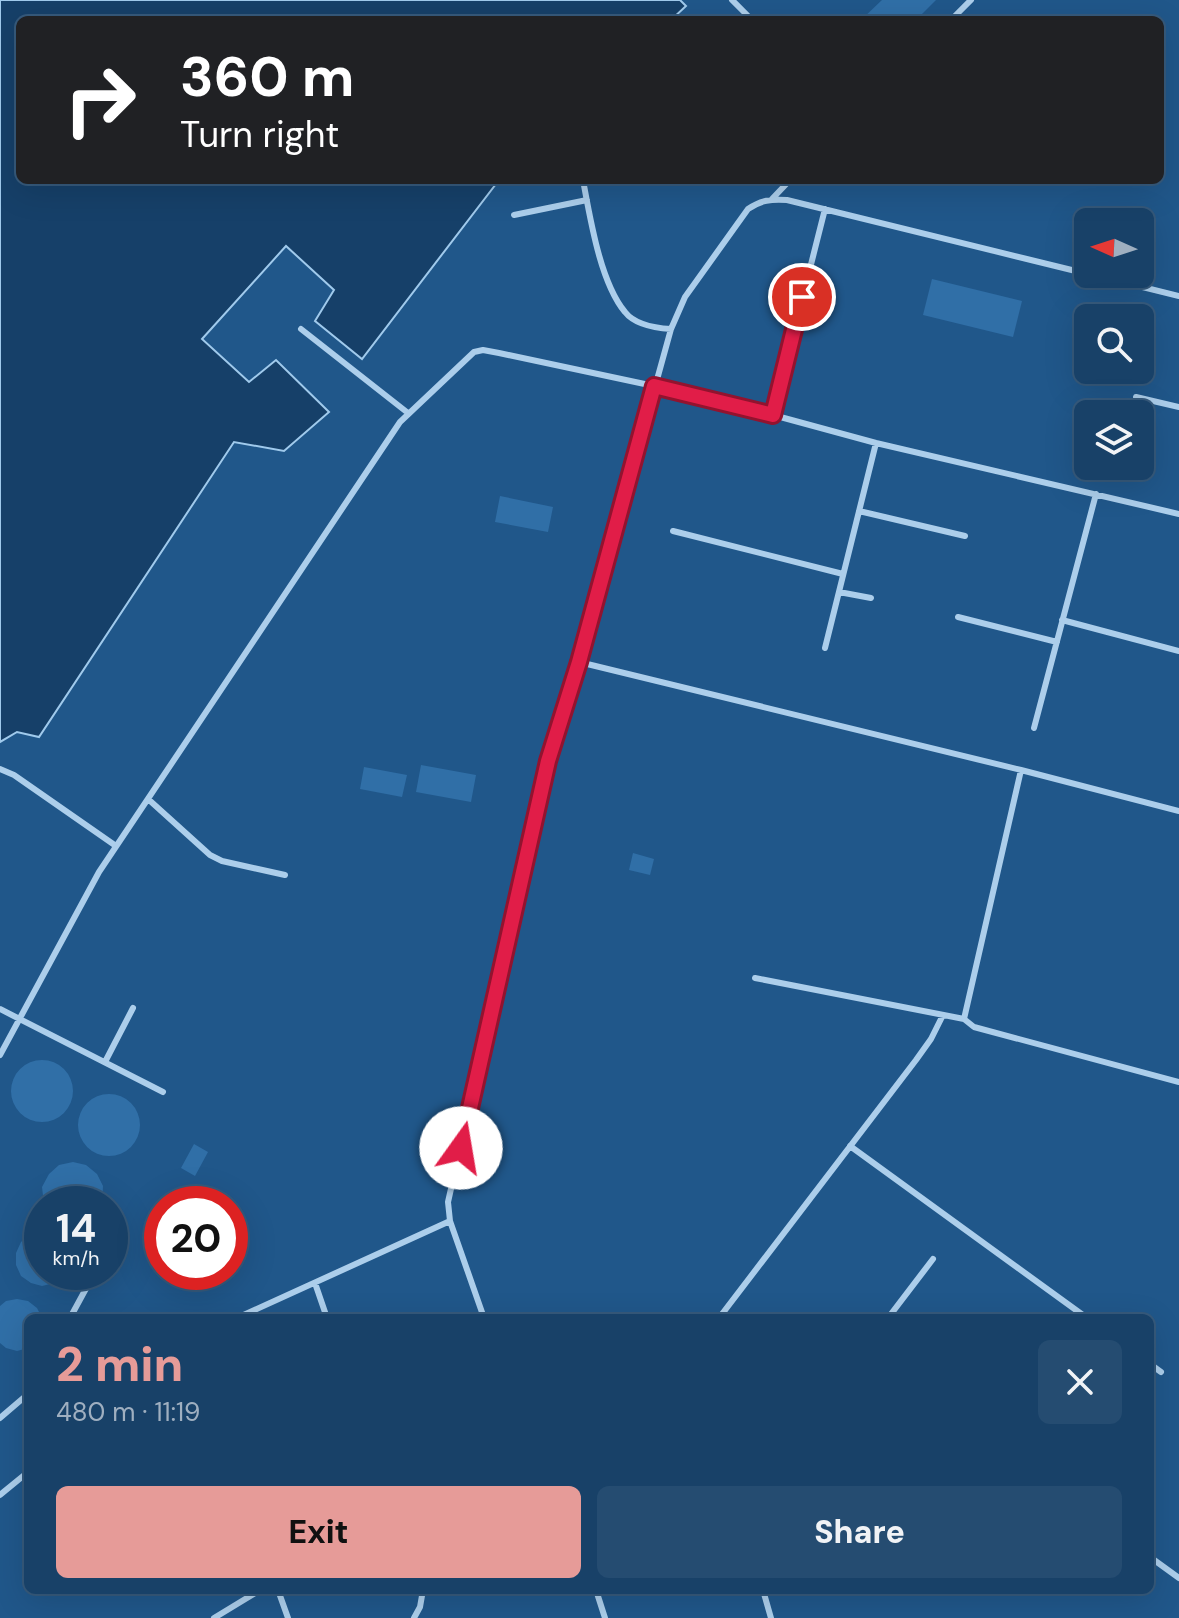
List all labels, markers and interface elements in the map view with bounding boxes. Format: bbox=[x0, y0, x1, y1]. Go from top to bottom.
text: 360 m bbox=[180, 40, 355, 113]
icon: right bbox=[48, 48, 152, 152]
text: Turn right bbox=[180, 111, 339, 158]
north arrow bbox=[1074, 208, 1154, 288]
map controls bbox=[1074, 208, 1154, 480]
pin bbox=[768, 263, 836, 331]
icon: arrive bbox=[780, 275, 824, 319]
button: search bbox=[1074, 304, 1154, 384]
button: layers bbox=[1074, 400, 1154, 480]
position arrow bbox=[419, 1106, 503, 1190]
speed limit sign: 20 bbox=[144, 1186, 248, 1290]
text: 14 bbox=[56, 1202, 96, 1254]
text: km/h bbox=[52, 1245, 100, 1271]
text: 2 min bbox=[56, 1333, 183, 1396]
button: close bbox=[1038, 1340, 1122, 1424]
text: 480 m · 11:19 bbox=[56, 1395, 200, 1429]
button: Exit bbox=[56, 1486, 581, 1578]
button: Share bbox=[597, 1486, 1122, 1578]

